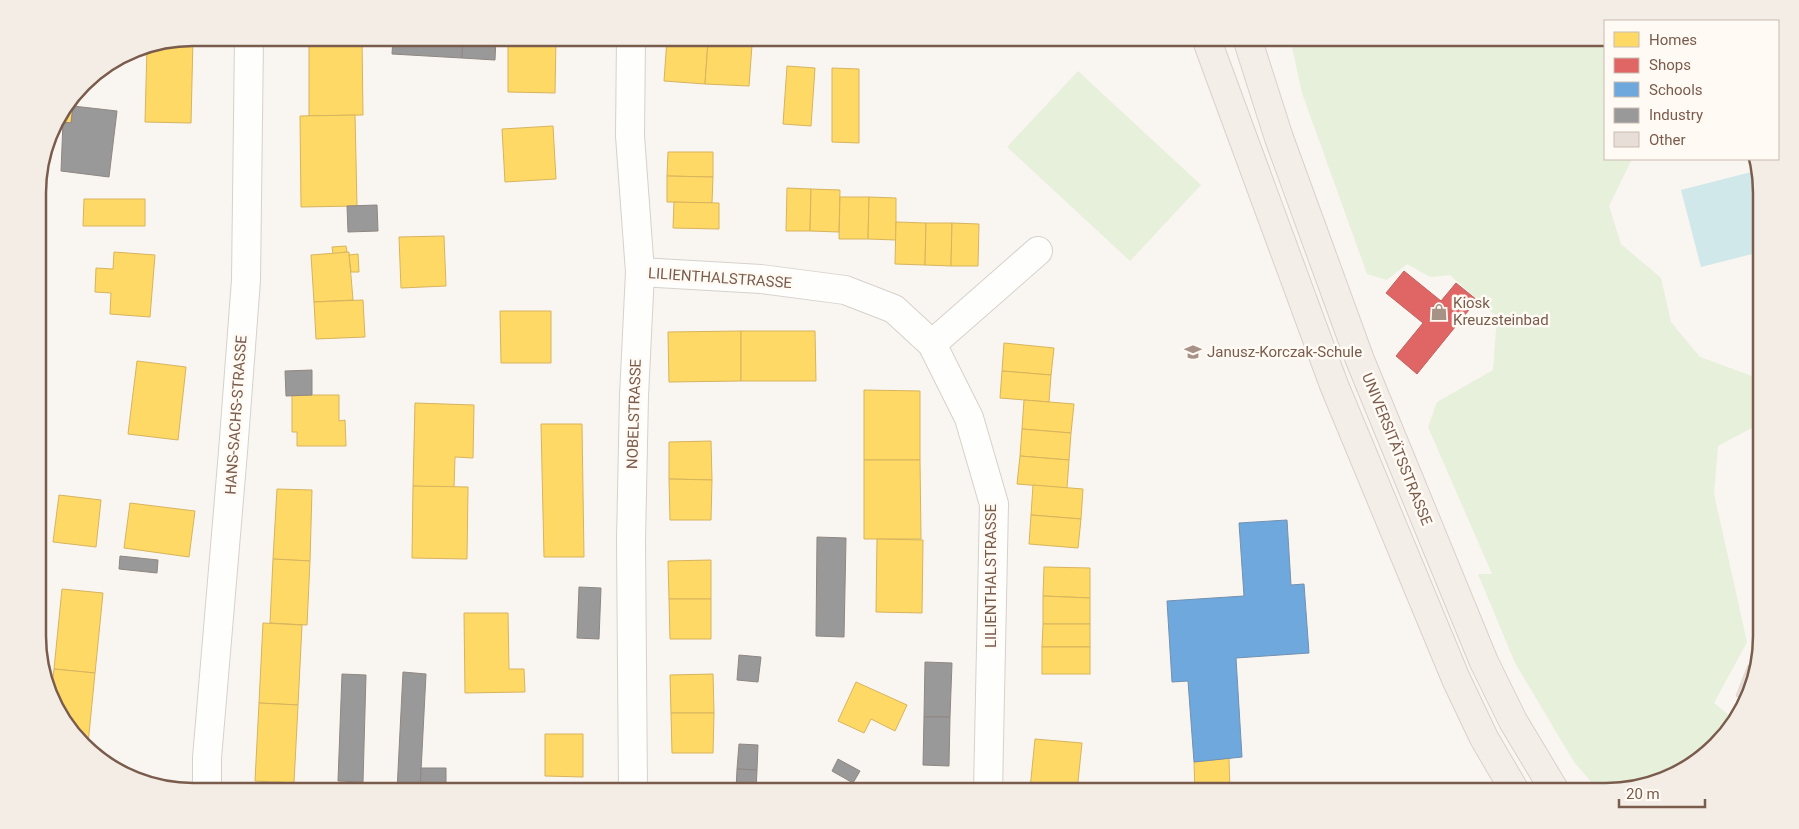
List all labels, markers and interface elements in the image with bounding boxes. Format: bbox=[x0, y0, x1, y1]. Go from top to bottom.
legend bbox=[1604, 20, 1779, 160]
text: Homes bbox=[1649, 31, 1697, 49]
text: Shops bbox=[1649, 56, 1691, 74]
text: Schools bbox=[1649, 81, 1703, 99]
text: Industry bbox=[1649, 106, 1703, 124]
text: Other bbox=[1649, 131, 1686, 149]
street label: LILIENTHALSTRASSE bbox=[647, 264, 793, 292]
place label: Kiosk Kreuzsteinbad bbox=[1453, 294, 1549, 329]
shop icon: Kiosk Kreuzsteinbad bbox=[1429, 302, 1449, 322]
street label: HANS-SACHS-STRASSE bbox=[221, 334, 251, 495]
school or university icon: Janusz-Korczak-Schule bbox=[1183, 342, 1203, 362]
place label: Janusz-Korczak-Schule bbox=[1207, 343, 1362, 361]
street label: NOBELSTRASSE bbox=[623, 358, 645, 469]
street label: UNIVERSITÄTSSTRASSE bbox=[1358, 370, 1436, 528]
street label: LILIENTHALSTRASSE bbox=[982, 503, 1000, 648]
scale bar bbox=[1619, 776, 1705, 808]
text: 20 m bbox=[1626, 785, 1660, 803]

